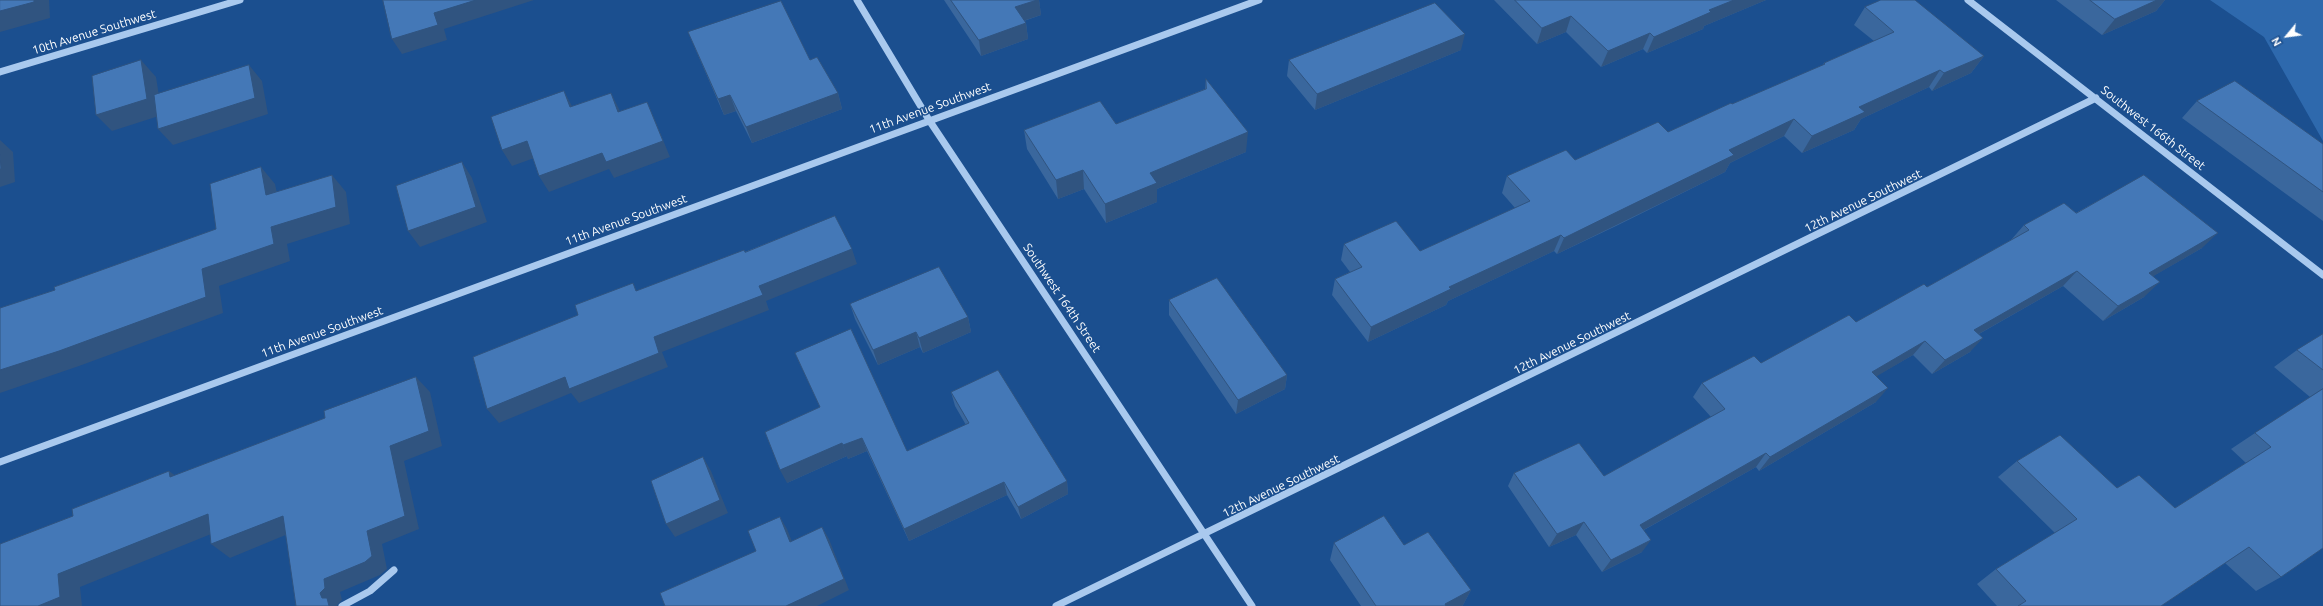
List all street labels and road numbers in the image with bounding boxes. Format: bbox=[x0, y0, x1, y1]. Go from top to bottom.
street label: 10th Avenue Southwest bbox=[30, 6, 158, 58]
street label: 11th Avenue Southwest bbox=[867, 79, 993, 137]
street label: Southwest 166th Street bbox=[2098, 83, 2208, 173]
street label: 12th Avenue Southwest bbox=[1802, 166, 1924, 236]
street label: 11th Avenue Southwest bbox=[563, 191, 689, 249]
street label: Southwest 164th Street bbox=[1020, 241, 1104, 355]
street label: 11th Avenue Southwest bbox=[259, 303, 385, 361]
street label: 12th Avenue Southwest bbox=[1511, 308, 1633, 378]
street label: 12th Avenue Southwest bbox=[1220, 451, 1342, 521]

